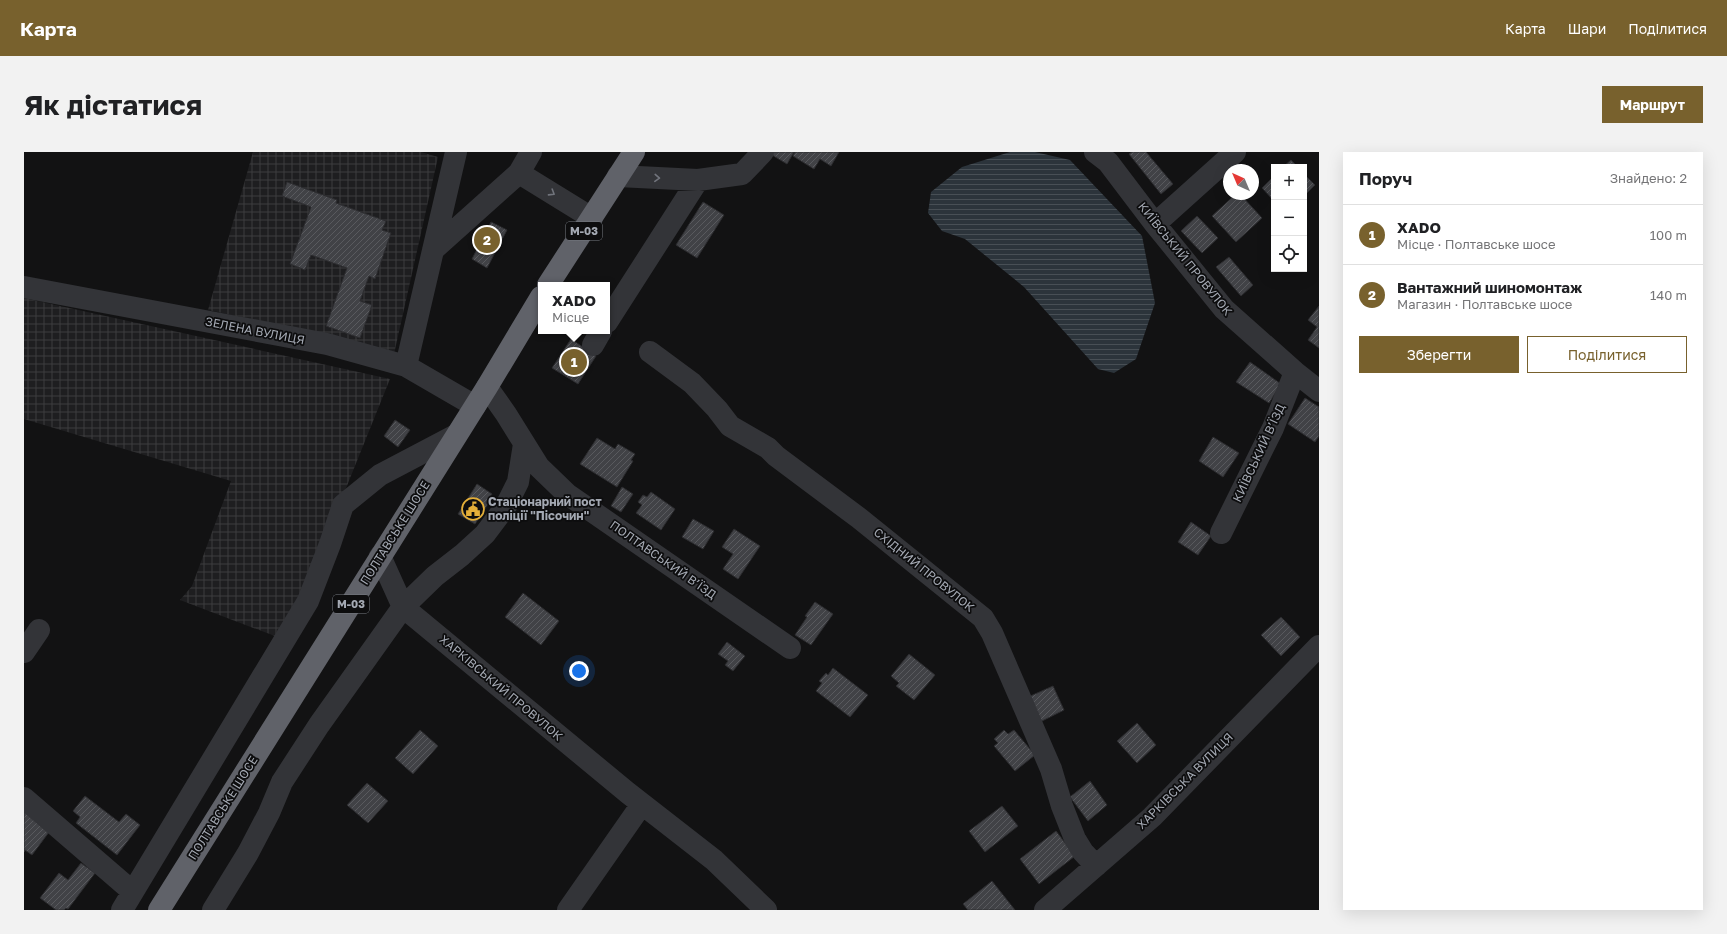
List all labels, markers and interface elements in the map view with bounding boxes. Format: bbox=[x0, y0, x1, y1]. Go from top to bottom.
text: Карта bbox=[20, 17, 77, 40]
text: Карта bbox=[1505, 20, 1546, 37]
text: Шари bbox=[1568, 20, 1606, 37]
text: Поділитися bbox=[1628, 20, 1707, 37]
button: Маршрут bbox=[1602, 86, 1703, 123]
text: Як дістатися bbox=[24, 88, 202, 121]
north arrow bbox=[1223, 164, 1259, 200]
map controls bbox=[1271, 164, 1307, 272]
button: + bbox=[1271, 164, 1307, 200]
text: Поруч bbox=[1359, 168, 1412, 189]
text: Знайдено: 2 bbox=[1610, 170, 1687, 186]
one-way arrow bbox=[654, 173, 660, 182]
one-way arrow bbox=[548, 189, 555, 196]
street label: КИЇВСЬКИЙ ПРОВУЛОК bbox=[1135, 199, 1236, 319]
button: − bbox=[1271, 200, 1307, 236]
text: XADO bbox=[1397, 218, 1441, 236]
road number: М-03 bbox=[566, 222, 602, 240]
pin: 2 bbox=[474, 225, 500, 255]
text: 1 bbox=[1369, 227, 1375, 243]
text: 100 m bbox=[1650, 227, 1687, 243]
button: locate bbox=[1271, 236, 1307, 272]
text: Місце · Полтавське шосе bbox=[1397, 236, 1555, 252]
text: Вантажний шиномонтаж bbox=[1397, 278, 1582, 296]
popup bbox=[538, 282, 610, 334]
text: 2 bbox=[1368, 287, 1376, 303]
text: 140 m bbox=[1650, 287, 1687, 303]
text: XADO bbox=[552, 291, 596, 309]
text: Магазин · Полтавське шосе bbox=[1397, 296, 1572, 312]
text: Місце bbox=[552, 309, 589, 325]
street label: ЗЕЛЕНА ВУЛИЦЯ bbox=[204, 313, 306, 348]
button: Зберегти bbox=[1359, 336, 1519, 373]
button: Поділитися bbox=[1527, 336, 1687, 373]
pin: 1 bbox=[561, 347, 587, 377]
street label: КИЇВСЬКИЙ В’ЇЗД bbox=[1229, 401, 1288, 504]
street label: ПОЛТАВСЬКЕ ШОСЕ bbox=[357, 478, 433, 587]
place label: Стаціонарний пост поліції "Пісочин" bbox=[488, 494, 602, 523]
public building icon: Стаціонарний пост поліції "Пісочин" bbox=[460, 496, 486, 522]
street label: ПОЛТАВСЬКИЙ В’ЇЗД bbox=[607, 517, 720, 602]
street label: СХІДНИЙ ПРОВУЛОК bbox=[871, 524, 978, 615]
road number: М-03 bbox=[333, 595, 369, 613]
street label: ХАРКІВСЬКИЙ ПРОВУЛОК bbox=[437, 632, 566, 744]
your location bbox=[569, 661, 589, 681]
street label: ХАРКІВСЬКА ВУЛИЦЯ bbox=[1133, 729, 1236, 832]
street label: ПОЛТАВСЬКЕ ШОСЕ bbox=[185, 753, 261, 862]

